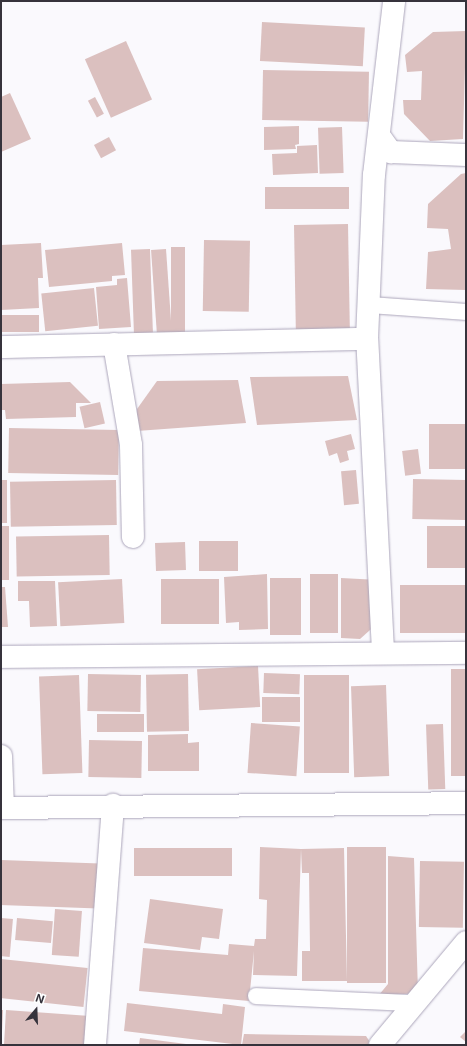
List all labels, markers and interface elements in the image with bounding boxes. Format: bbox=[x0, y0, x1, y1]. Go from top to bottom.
north arrow bbox=[16, 990, 56, 1030]
text: N bbox=[34, 991, 46, 1007]

